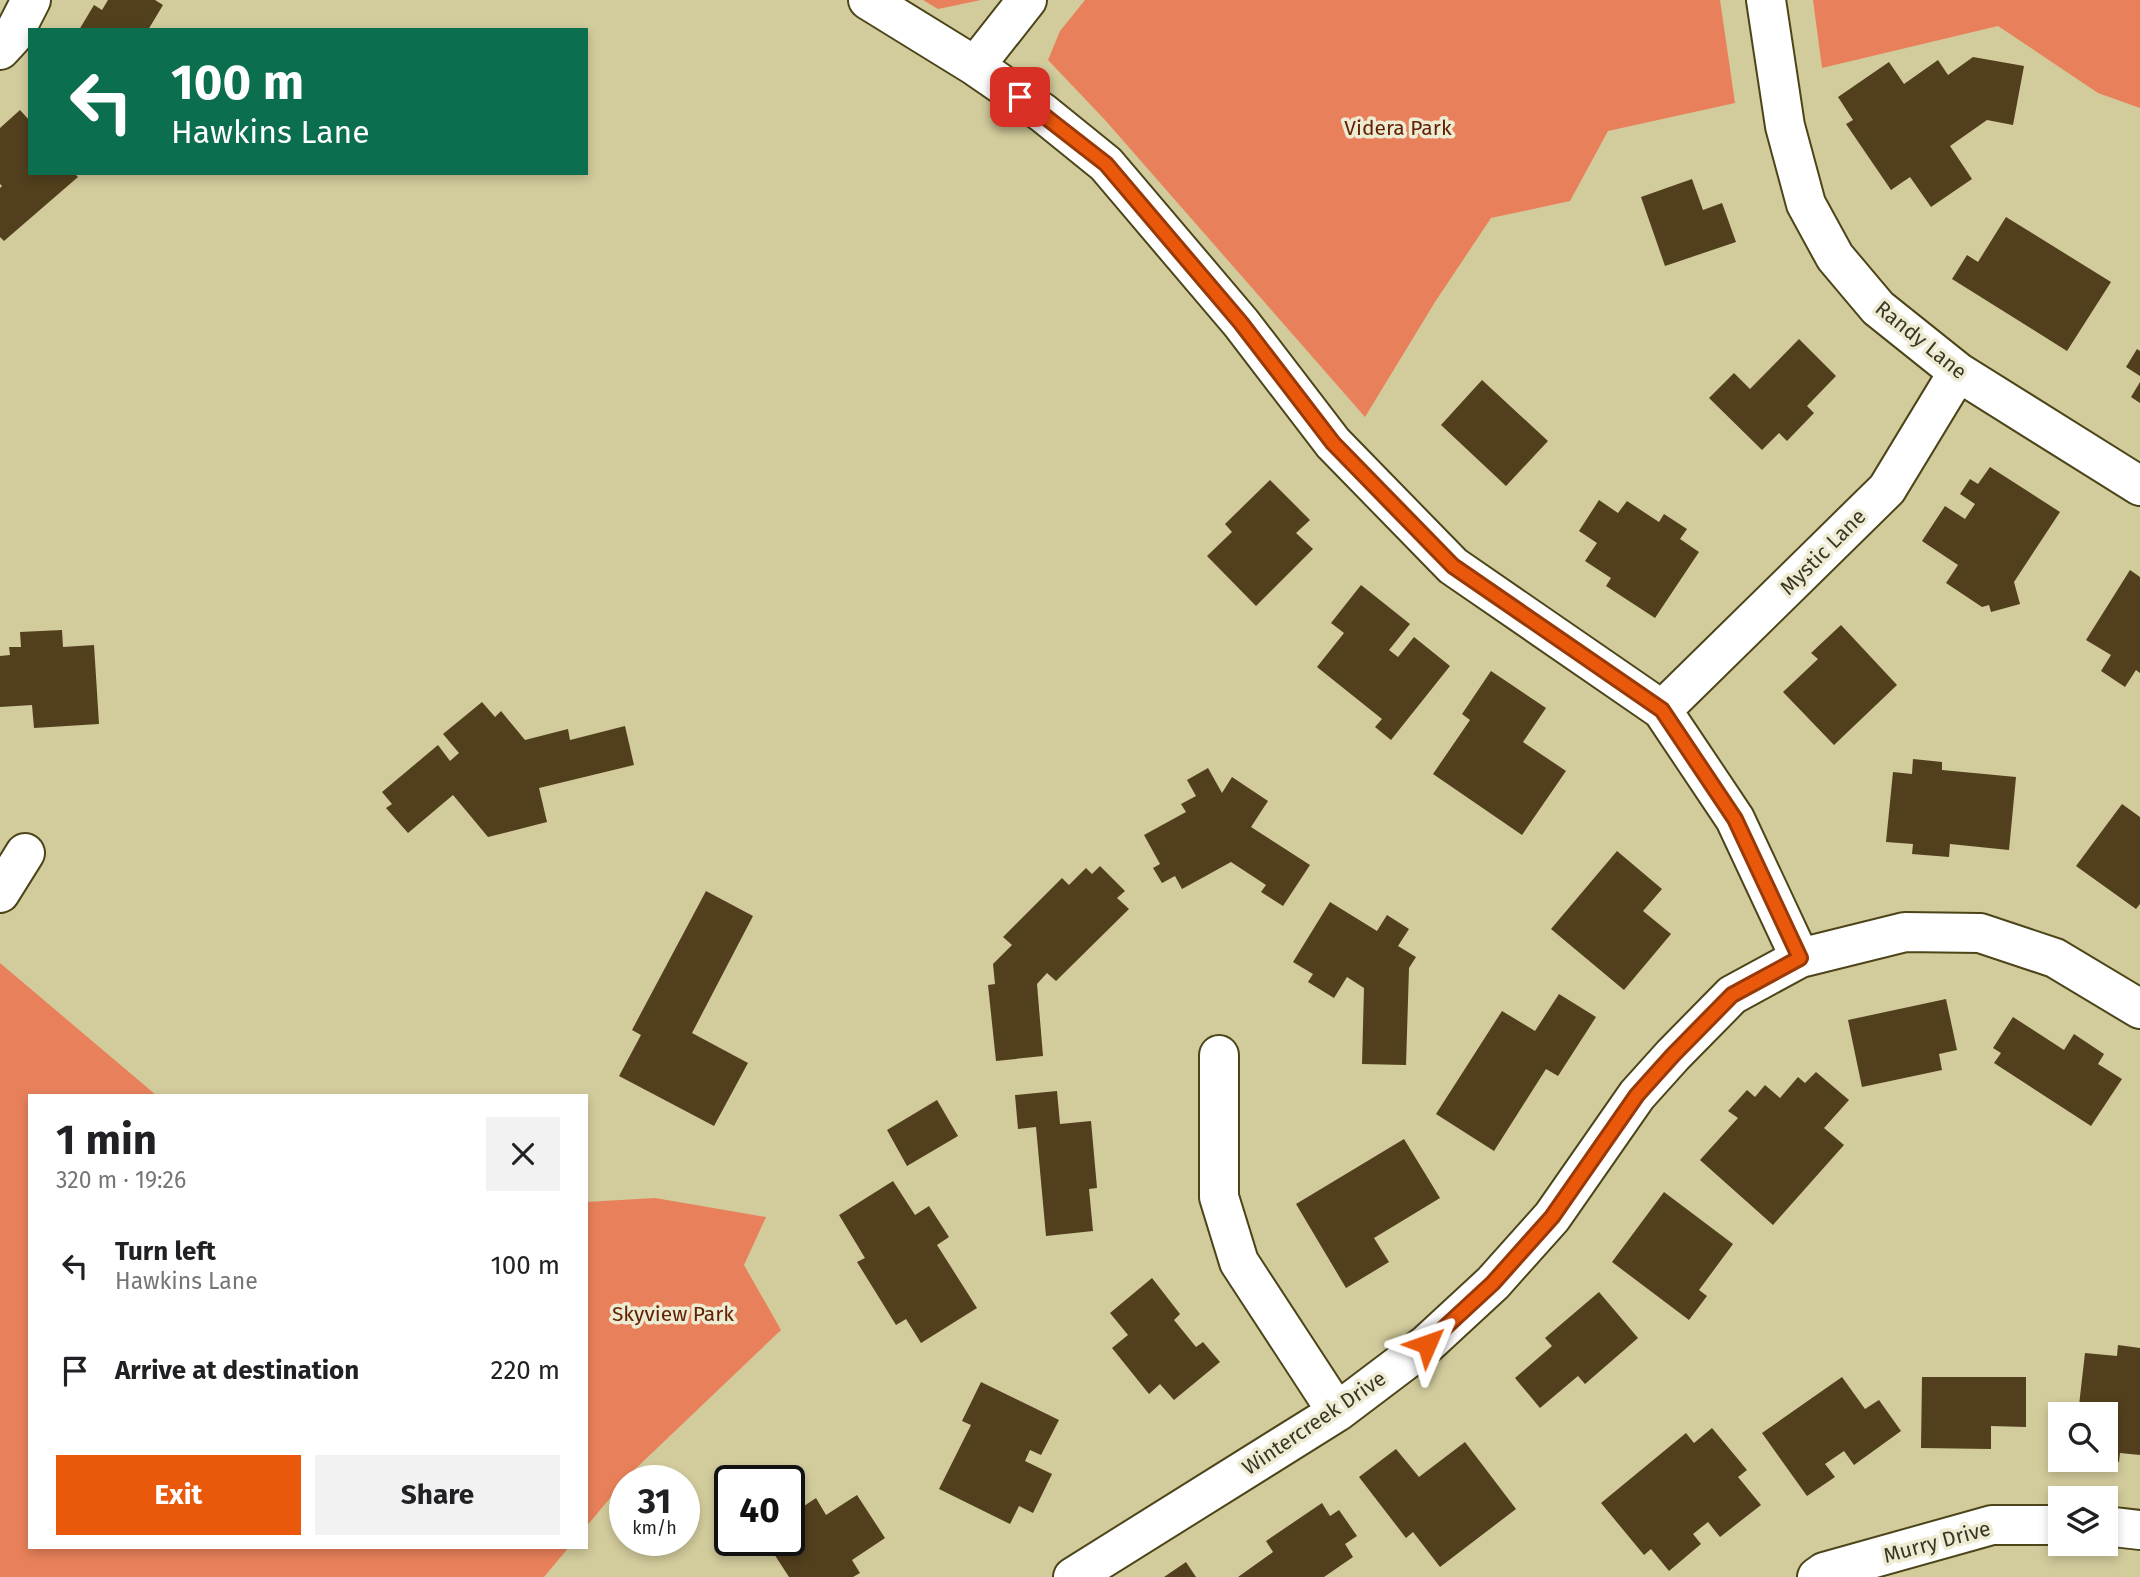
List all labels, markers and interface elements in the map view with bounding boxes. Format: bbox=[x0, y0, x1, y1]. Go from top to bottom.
text: 100 m bbox=[171, 53, 304, 112]
icon: left bbox=[56, 56, 147, 147]
pin bbox=[990, 67, 1050, 127]
icon: arrive bbox=[1001, 78, 1039, 116]
text: Hawkins Lane bbox=[171, 113, 370, 151]
park label: Videra Park bbox=[1344, 115, 1452, 141]
street label: Randy Lane bbox=[1870, 295, 1972, 385]
street label: Mystic Lane bbox=[1775, 504, 1871, 600]
text: 1 min bbox=[56, 1115, 157, 1165]
button: close bbox=[486, 1117, 560, 1191]
text: 320 m · 19:26 bbox=[56, 1166, 186, 1194]
text: Turn left bbox=[115, 1236, 216, 1267]
icon: left bbox=[56, 1247, 94, 1285]
text: 100 m bbox=[491, 1250, 560, 1281]
text: Hawkins Lane bbox=[115, 1267, 258, 1295]
park label: Skyview Park bbox=[612, 1301, 734, 1327]
position arrow bbox=[1390, 1307, 1464, 1381]
icon: arrive bbox=[56, 1352, 94, 1390]
text: Arrive at destination bbox=[115, 1355, 359, 1386]
text: 220 m bbox=[491, 1355, 560, 1386]
street label: Wintercreek Drive bbox=[1237, 1365, 1391, 1481]
map controls bbox=[2048, 1402, 2118, 1556]
button: search bbox=[2048, 1402, 2118, 1472]
button: Exit bbox=[56, 1455, 301, 1535]
button: Share bbox=[315, 1455, 560, 1535]
speed limit sign: 40 bbox=[714, 1465, 805, 1556]
text: 31 bbox=[638, 1480, 671, 1522]
button: layers bbox=[2048, 1486, 2118, 1556]
street label: Murry Drive bbox=[1881, 1515, 1993, 1569]
text: km/h bbox=[632, 1517, 677, 1539]

